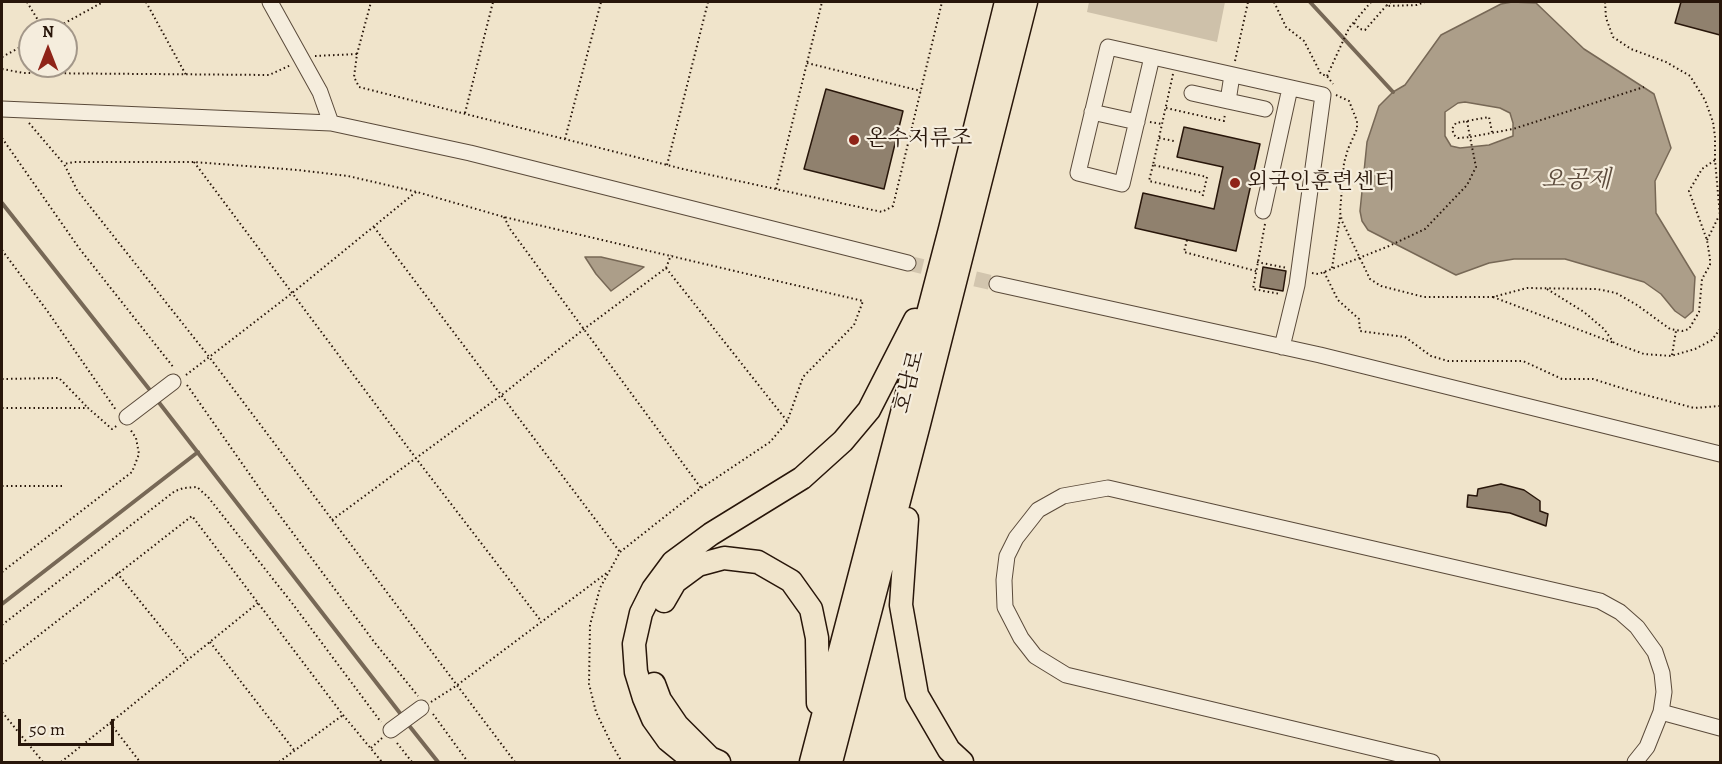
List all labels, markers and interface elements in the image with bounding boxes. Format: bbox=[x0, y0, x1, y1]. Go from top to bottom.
north arrow bbox=[18, 18, 78, 78]
text: N bbox=[42, 21, 54, 43]
place label: 온수저류조 bbox=[866, 127, 972, 153]
marker: 온수저류조 bbox=[847, 133, 861, 147]
water label: 오공제 bbox=[1541, 167, 1611, 195]
place label: 외국인훈련센터 bbox=[1247, 170, 1396, 196]
marker: 외국인훈련센터 bbox=[1228, 176, 1242, 190]
street label: 호남로 bbox=[889, 348, 931, 416]
scale bar bbox=[21, 707, 117, 745]
text: 50 m bbox=[29, 717, 65, 741]

